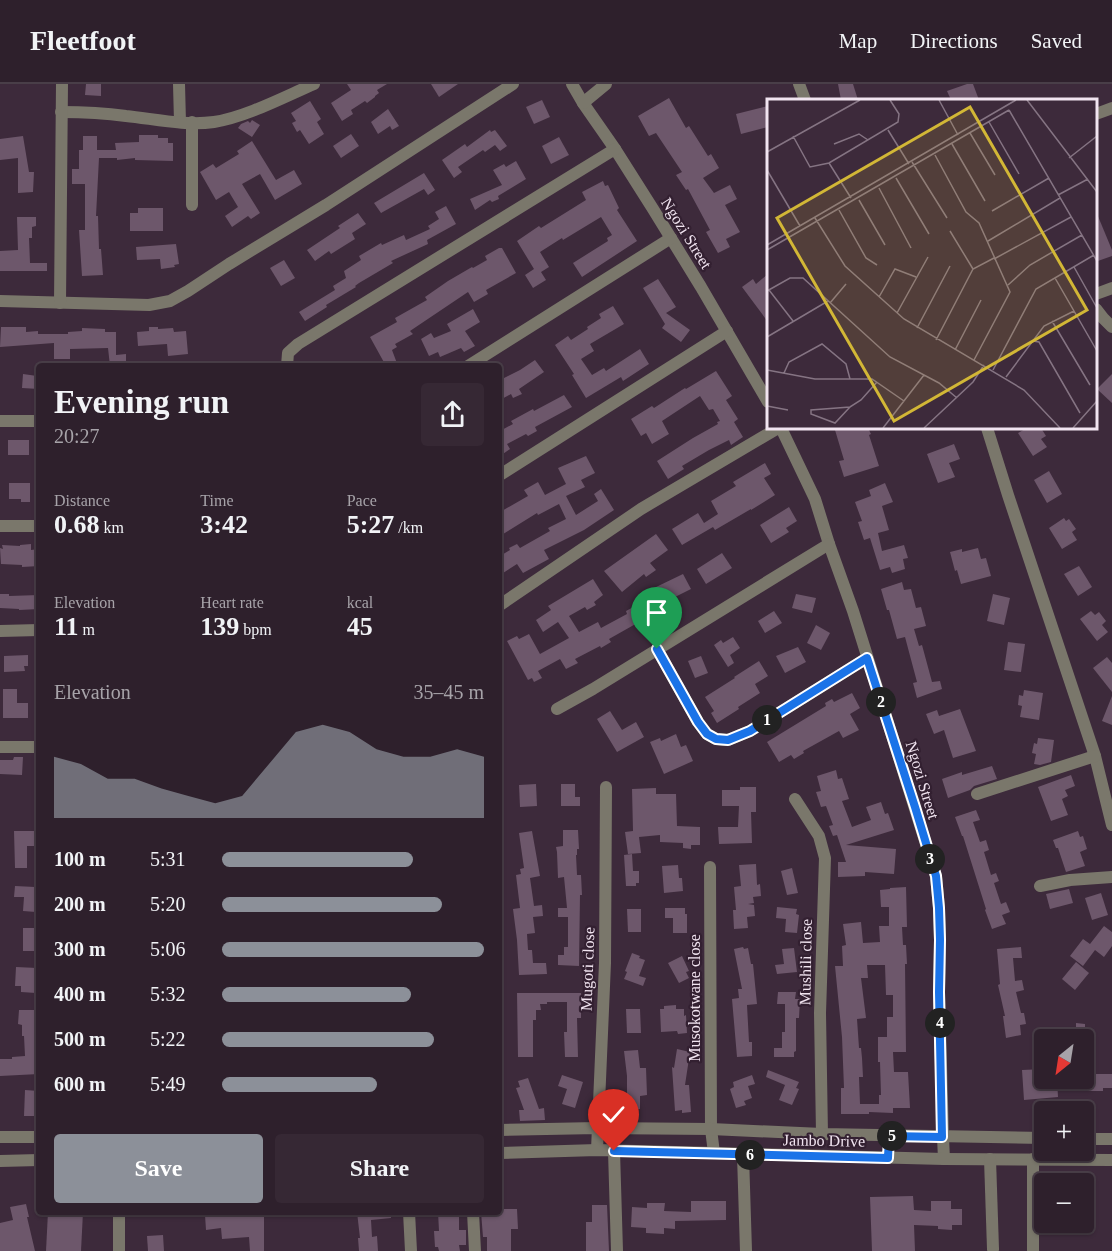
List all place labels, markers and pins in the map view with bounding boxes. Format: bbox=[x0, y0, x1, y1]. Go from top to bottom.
pin bbox=[631, 587, 682, 649]
pin: 2 bbox=[866, 687, 896, 717]
pin: 1 bbox=[752, 705, 782, 735]
pin: 3 bbox=[915, 844, 945, 874]
pin: 4 bbox=[925, 1008, 955, 1038]
pin bbox=[588, 1089, 639, 1151]
pin: 5 bbox=[877, 1121, 907, 1151]
pin: 6 bbox=[735, 1140, 765, 1170]

